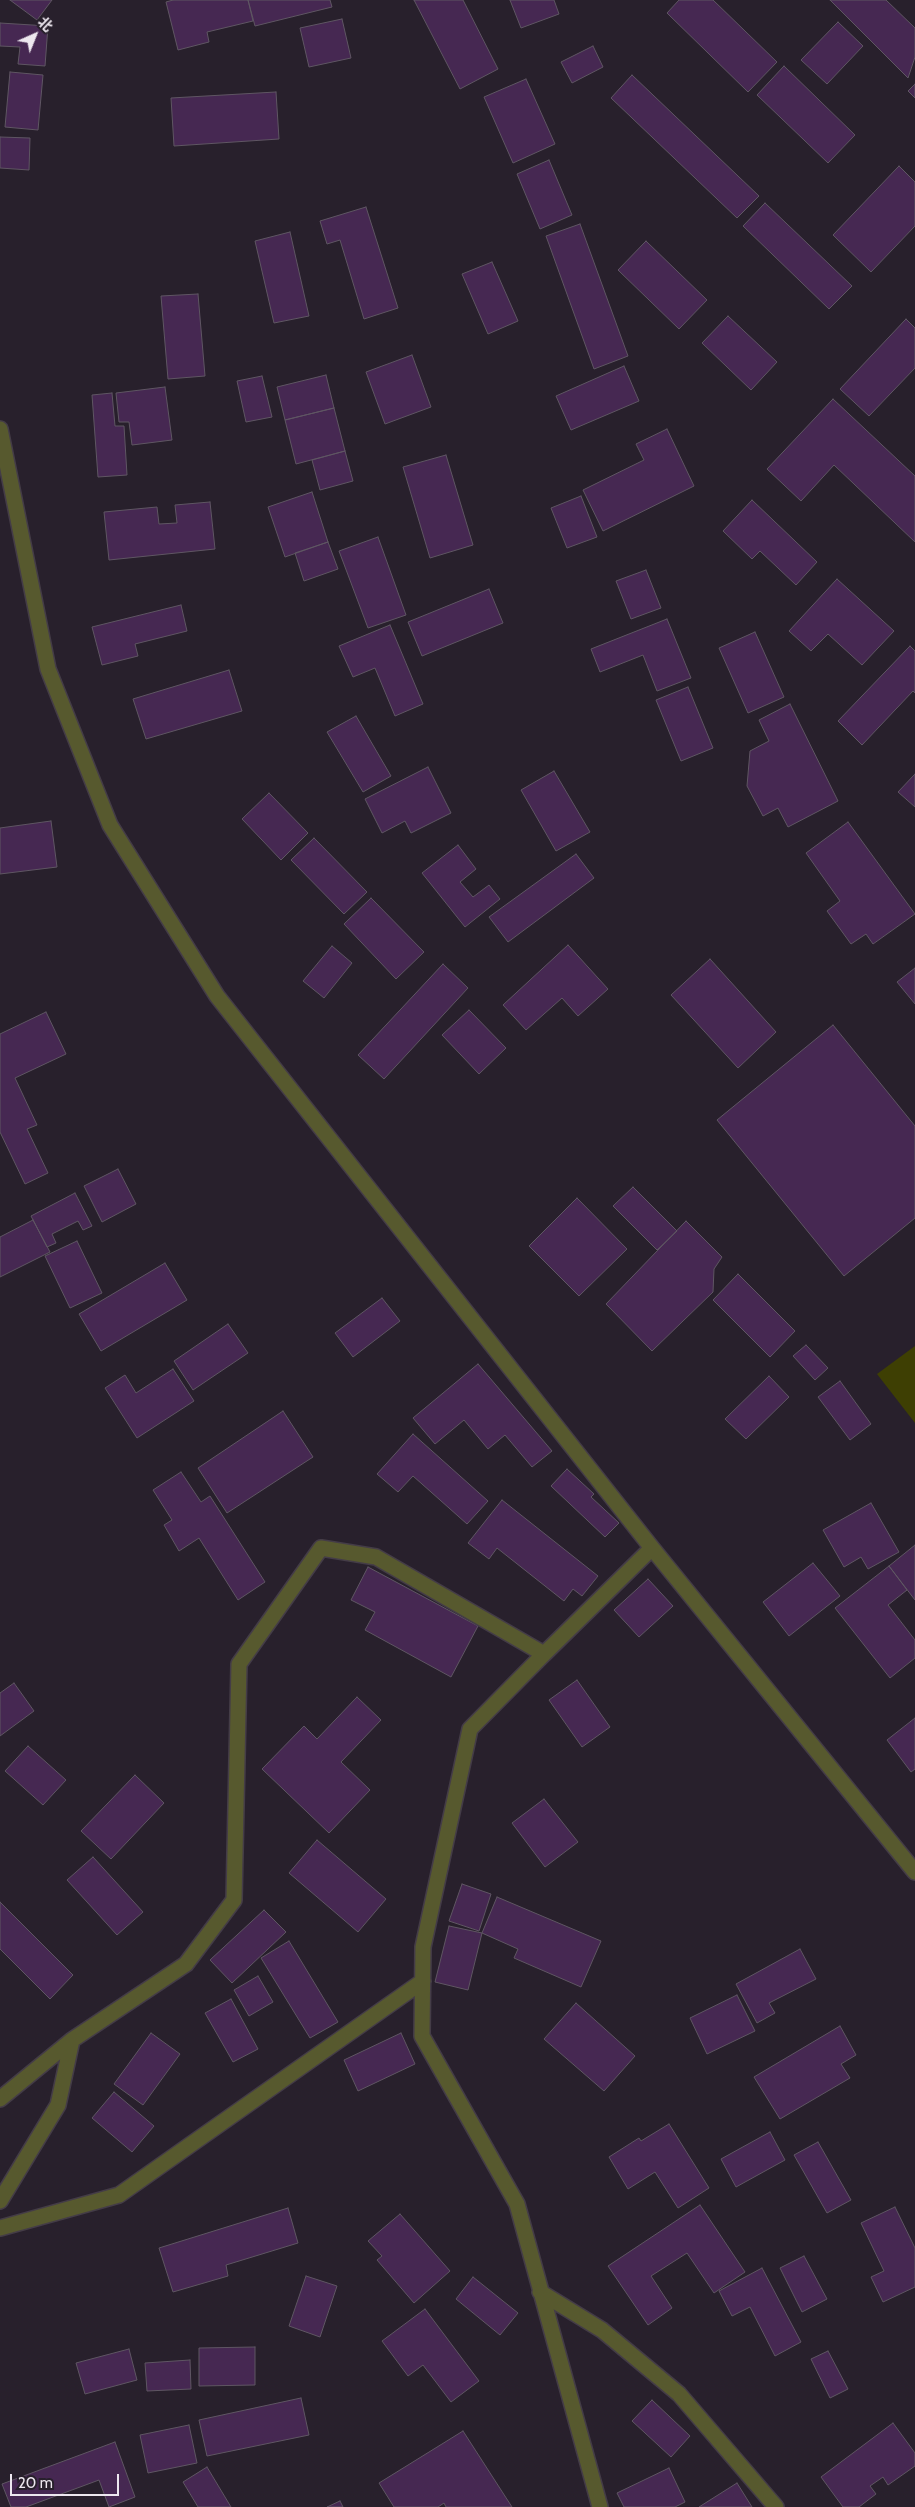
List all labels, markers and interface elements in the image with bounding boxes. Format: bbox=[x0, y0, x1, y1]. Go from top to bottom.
north arrow bbox=[10, 10, 60, 60]
text: 北 bbox=[34, 13, 57, 36]
scale bar bbox=[12, 2464, 121, 2496]
text: 20 m bbox=[18, 2474, 53, 2492]

